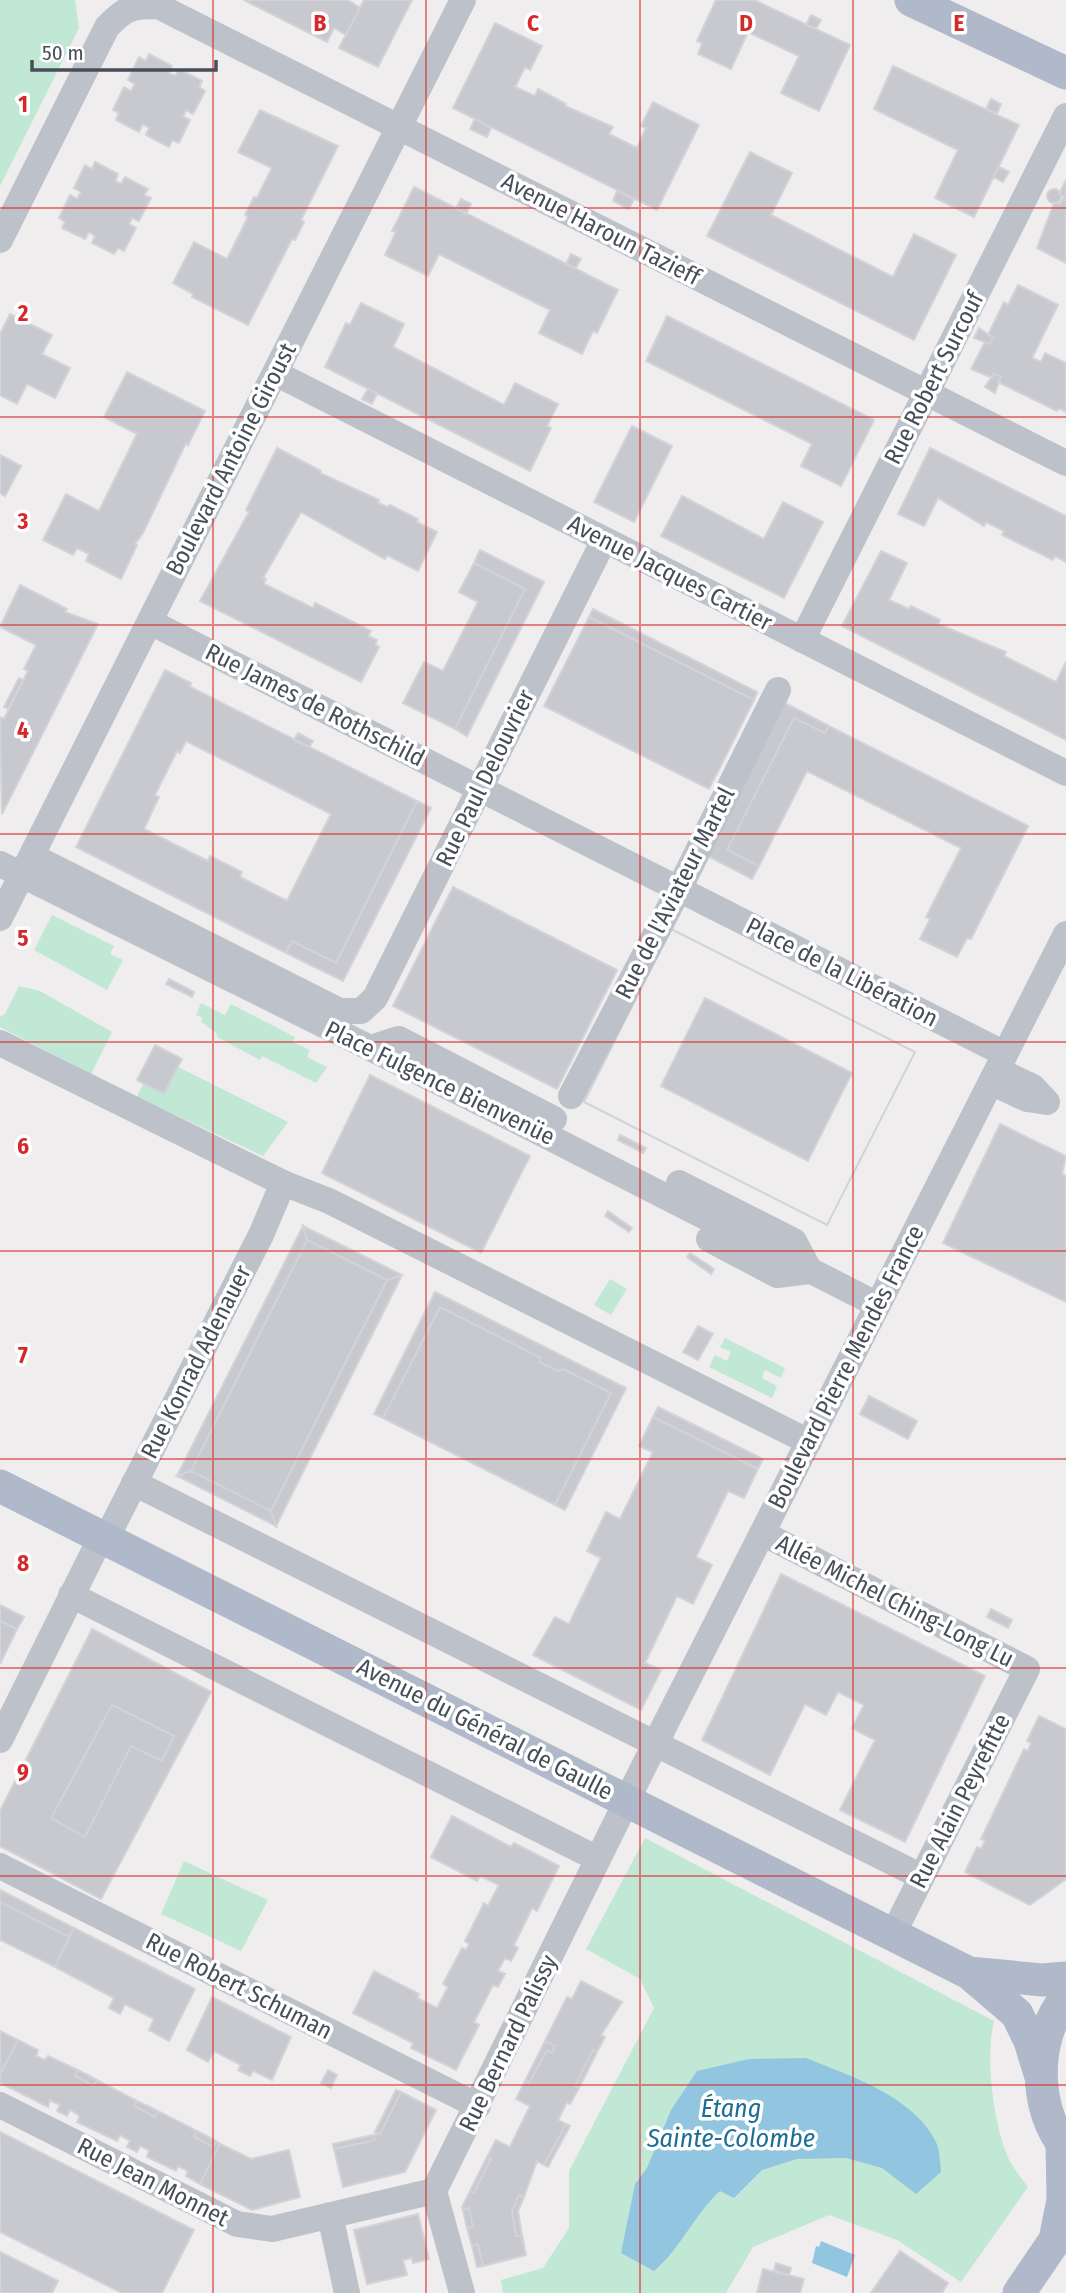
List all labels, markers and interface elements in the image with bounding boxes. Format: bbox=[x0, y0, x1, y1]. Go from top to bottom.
text: B bbox=[314, 9, 327, 37]
text: C bbox=[527, 9, 539, 37]
text: D bbox=[739, 9, 753, 37]
text: E bbox=[954, 9, 965, 37]
scale bar bbox=[32, 28, 215, 72]
text: 50 m bbox=[42, 40, 84, 66]
text: 1 bbox=[18, 90, 28, 118]
street label: Avenue Haroun Tazieff bbox=[497, 167, 706, 292]
street label: Rue Robert Surcouf bbox=[879, 286, 990, 469]
text: 2 bbox=[17, 299, 29, 327]
street label: Boulevard Antoine Giroust bbox=[160, 338, 302, 580]
text: 3 bbox=[17, 507, 29, 535]
street label: Avenue Jacques Cartier bbox=[563, 509, 777, 637]
street label: Rue James de Rothschild bbox=[201, 638, 429, 772]
street label: Rue Paul Delouvrier bbox=[430, 684, 540, 871]
text: 4 bbox=[17, 716, 29, 744]
street label: Rue de l'Aviateur Martel bbox=[610, 783, 740, 1003]
street label: Place de la Libération bbox=[741, 912, 943, 1032]
text: 5 bbox=[17, 924, 29, 952]
street label: Place Fulgence Bienvenüe bbox=[321, 1015, 559, 1151]
text: 6 bbox=[17, 1132, 29, 1160]
street label: Boulevard Pierre Mendès France bbox=[762, 1221, 930, 1513]
street label: Rue Konrad Adenauer bbox=[135, 1260, 257, 1463]
text: 7 bbox=[18, 1341, 28, 1369]
street label: Allée Michel Ching-Long Lu bbox=[772, 1529, 1018, 1673]
text: 8 bbox=[17, 1549, 29, 1577]
street label: Avenue du Général de Gaulle bbox=[353, 1652, 617, 1806]
street label: Rue Alain Peyrefitte bbox=[904, 1709, 1016, 1893]
text: 9 bbox=[17, 1758, 29, 1786]
street label: Rue Robert Schuman bbox=[141, 1927, 337, 2045]
street label: Rue Bernard Palissy bbox=[453, 1950, 563, 2136]
water label: Étang Sainte-Colombe bbox=[646, 2093, 815, 2154]
street label: Rue Jean Monnet bbox=[73, 2132, 233, 2232]

